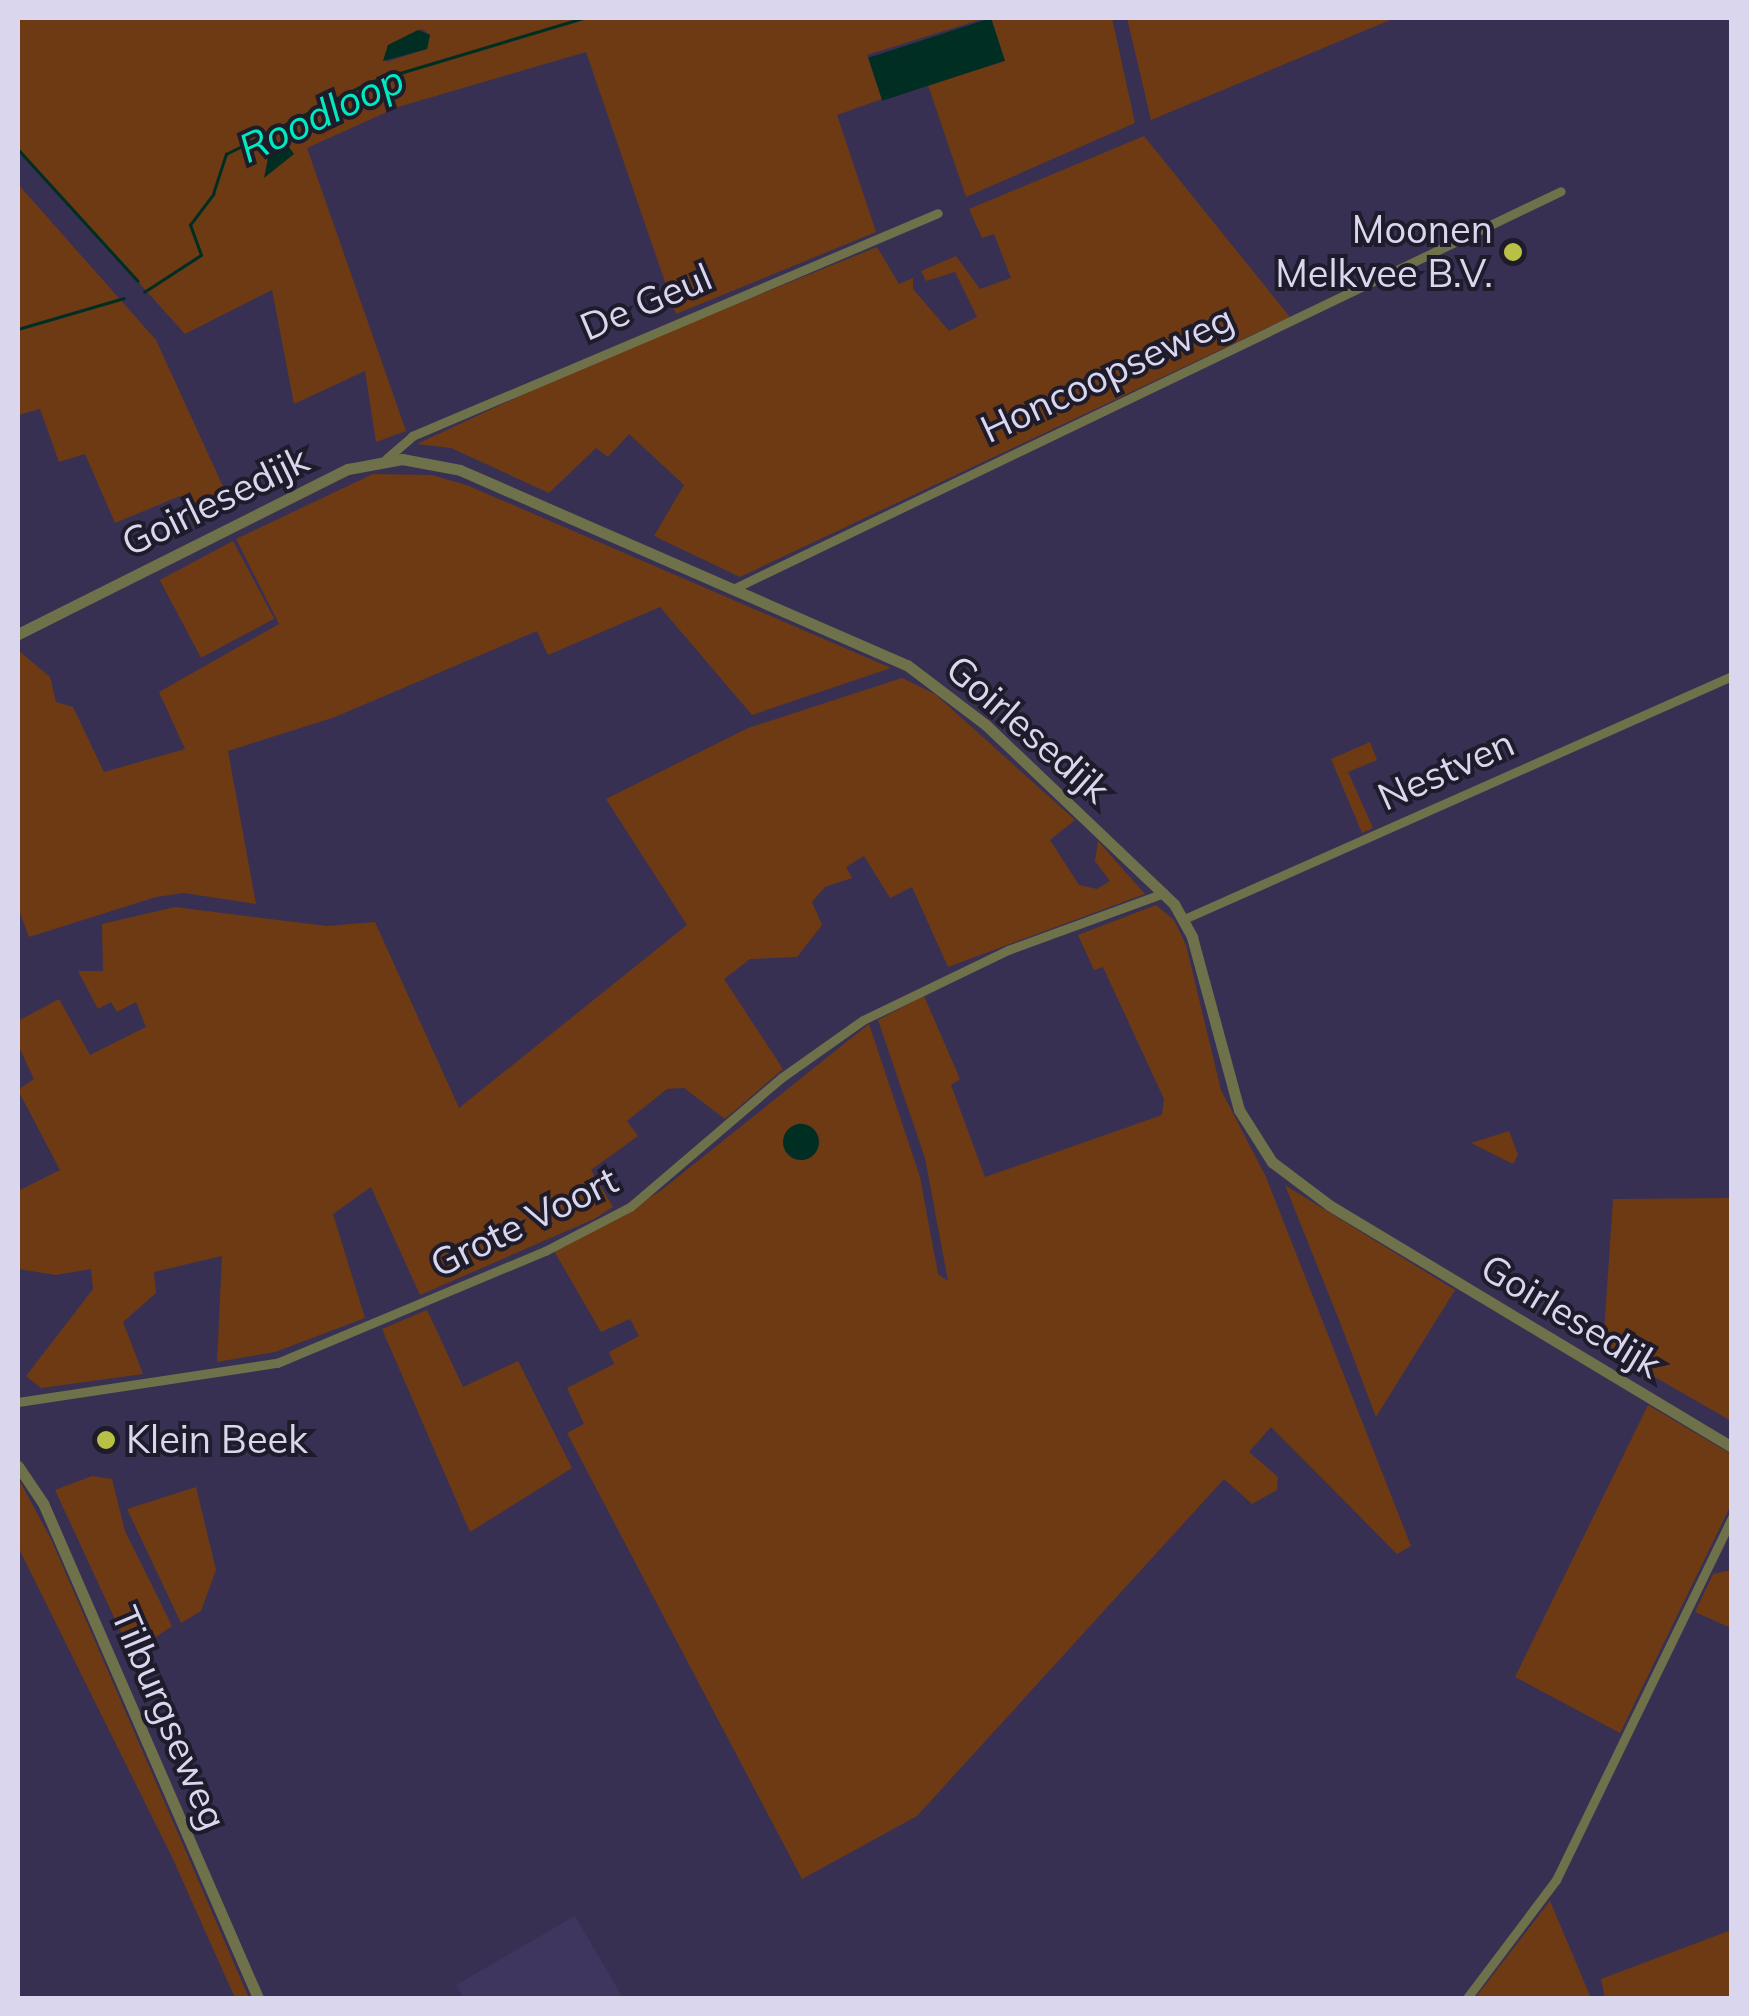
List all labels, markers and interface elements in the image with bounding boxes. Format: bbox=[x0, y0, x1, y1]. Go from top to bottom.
water label: Roodloop bbox=[231, 54, 411, 172]
place label: Moonen Melkvee B.V. bbox=[1275, 207, 1493, 296]
marker: Moonen Melkvee B.V. bbox=[1502, 241, 1524, 263]
street label: De Geul bbox=[573, 254, 719, 350]
street label: Honcoopseweg bbox=[974, 296, 1240, 452]
street label: Goirlesedijk bbox=[114, 436, 316, 566]
street label: Goirlesedijk bbox=[937, 646, 1119, 812]
street label: Nestven bbox=[1371, 720, 1521, 820]
street label: Grote Voort bbox=[423, 1157, 625, 1287]
street label: Goirlesedijk bbox=[1473, 1244, 1669, 1388]
place label: Klein Beek bbox=[126, 1417, 308, 1463]
marker: Klein Beek bbox=[95, 1429, 117, 1451]
street label: Tilburgseweg bbox=[102, 1600, 236, 1836]

